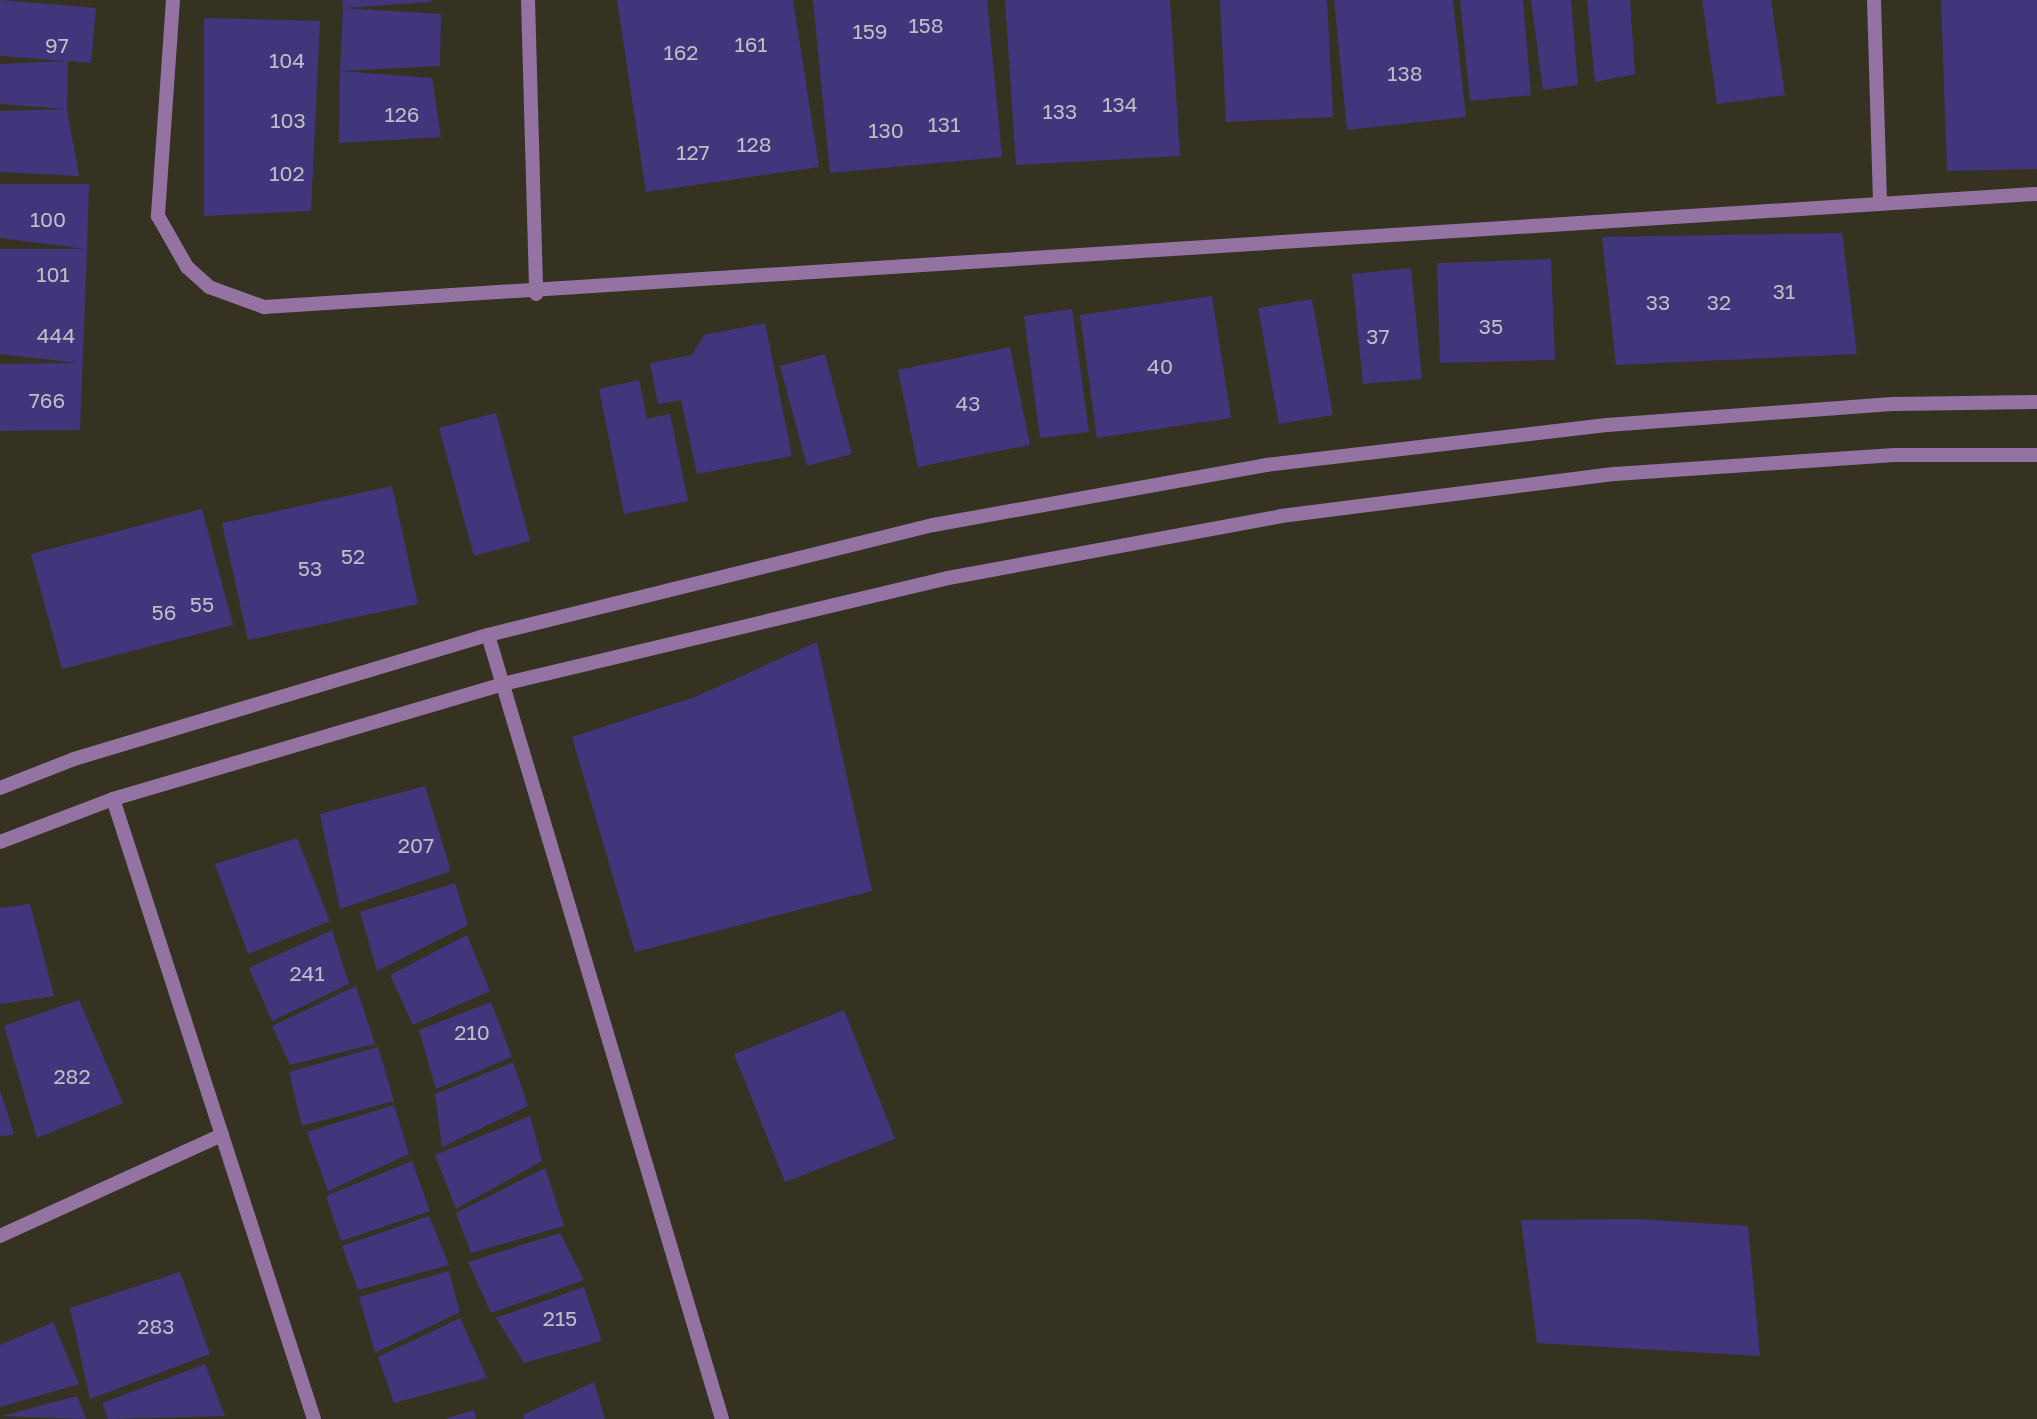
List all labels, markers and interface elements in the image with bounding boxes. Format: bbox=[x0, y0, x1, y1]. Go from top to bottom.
house number: 158 bbox=[908, 12, 944, 38]
house number: 159 bbox=[852, 18, 888, 44]
house number: 161 bbox=[734, 31, 768, 57]
house number: 97 bbox=[45, 32, 69, 58]
house number: 162 bbox=[663, 39, 699, 65]
house number: 104 bbox=[269, 47, 305, 73]
house number: 138 bbox=[1387, 60, 1423, 86]
house number: 134 bbox=[1102, 91, 1138, 117]
house number: 133 bbox=[1043, 98, 1077, 124]
house number: 126 bbox=[384, 101, 420, 127]
house number: 103 bbox=[270, 107, 306, 133]
house number: 131 bbox=[928, 111, 960, 137]
house number: 130 bbox=[868, 117, 904, 143]
house number: 128 bbox=[736, 131, 772, 157]
house number: 127 bbox=[676, 139, 710, 165]
house number: 102 bbox=[269, 160, 305, 186]
house number: 100 bbox=[30, 206, 66, 232]
house number: 101 bbox=[36, 261, 70, 287]
house number: 31 bbox=[1773, 278, 1795, 304]
house number: 33 bbox=[1646, 289, 1670, 315]
house number: 32 bbox=[1707, 289, 1731, 315]
house number: 35 bbox=[1479, 313, 1503, 339]
house number: 444 bbox=[37, 322, 75, 348]
house number: 37 bbox=[1366, 323, 1390, 349]
house number: 40 bbox=[1147, 353, 1173, 379]
house number: 766 bbox=[29, 387, 65, 413]
house number: 43 bbox=[955, 390, 981, 416]
house number: 52 bbox=[341, 543, 365, 569]
house number: 53 bbox=[298, 555, 322, 581]
house number: 55 bbox=[190, 591, 214, 617]
house number: 56 bbox=[152, 599, 176, 625]
house number: 207 bbox=[398, 832, 434, 858]
house number: 241 bbox=[289, 960, 325, 986]
house number: 210 bbox=[454, 1019, 490, 1045]
house number: 282 bbox=[53, 1063, 91, 1089]
house number: 215 bbox=[543, 1305, 577, 1331]
house number: 283 bbox=[137, 1313, 175, 1339]

